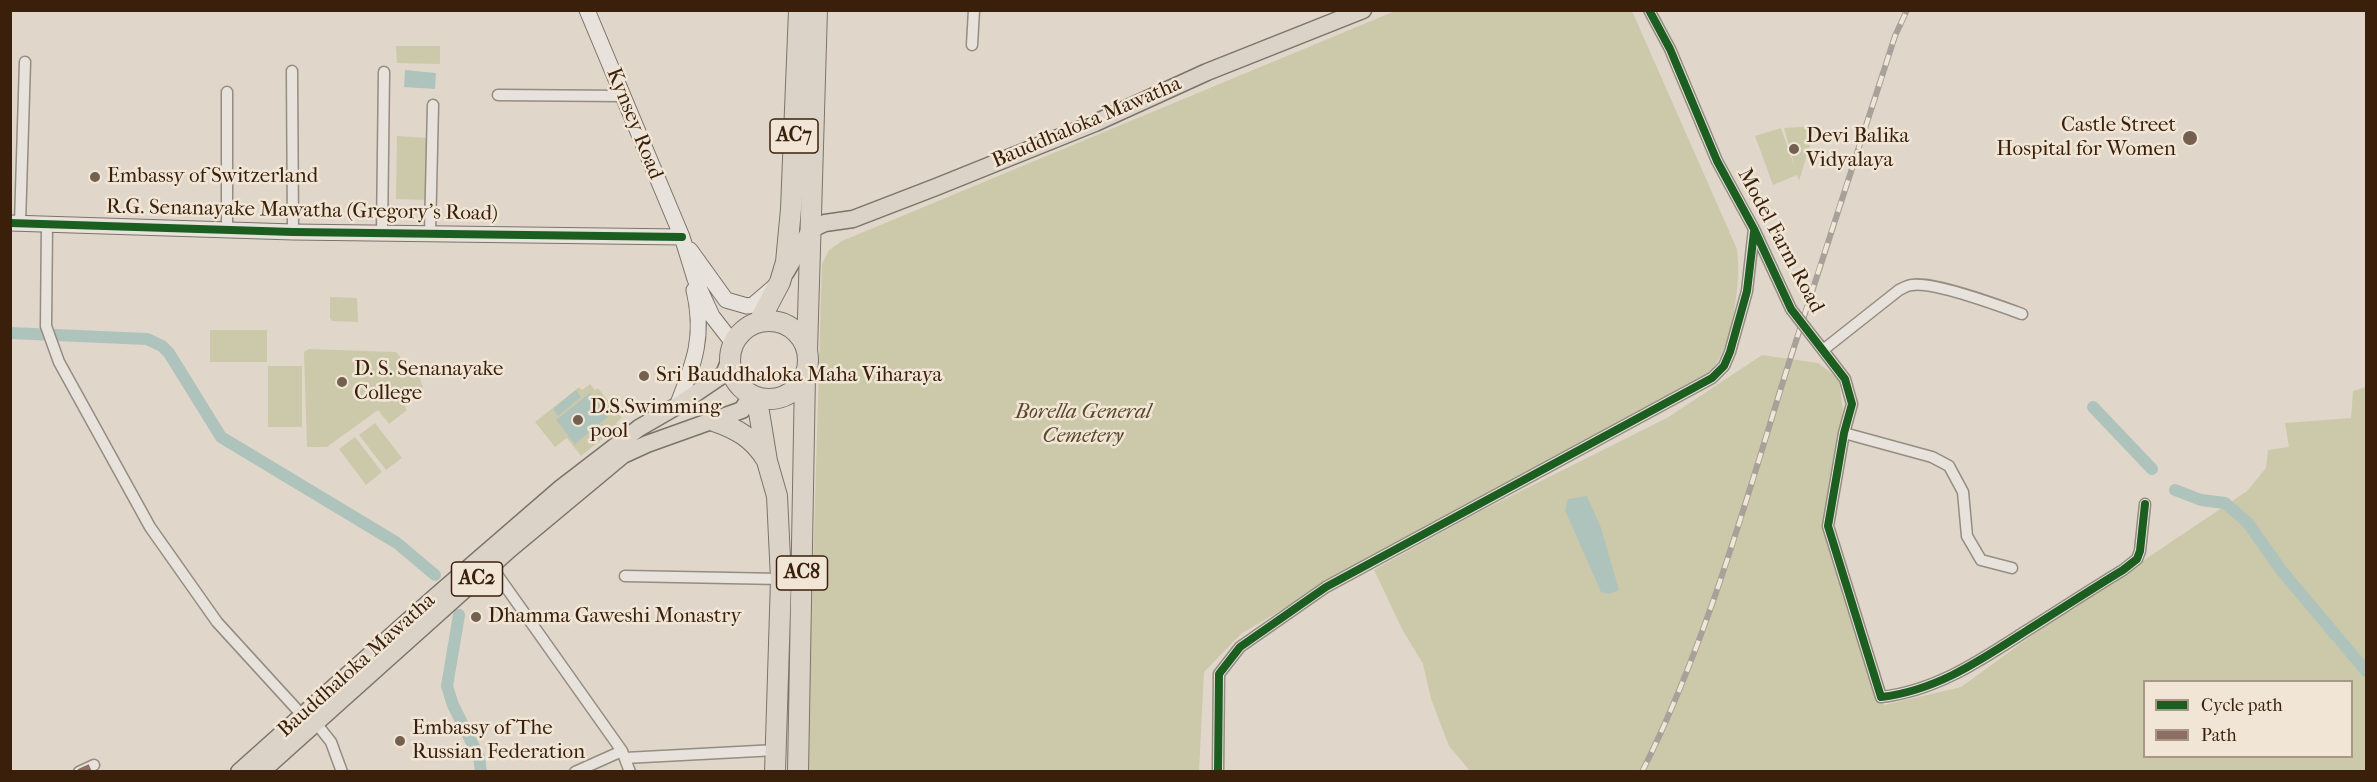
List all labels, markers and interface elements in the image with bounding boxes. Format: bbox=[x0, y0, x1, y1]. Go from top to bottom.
street label: Kynsey Road bbox=[600, 65, 668, 183]
street label: Bauddhaloka Mawatha bbox=[989, 72, 1185, 174]
place label: Castle Street Hospital for Women bbox=[1996, 113, 2176, 163]
road number: AC7 bbox=[770, 119, 818, 153]
place label: Devi Balika Vidyalaya bbox=[1806, 124, 1909, 174]
marker: Castle Street Hospital for Women bbox=[2181, 129, 2199, 147]
marker: Devi Balika Vidyalaya bbox=[1787, 142, 1801, 156]
place label: Embassy of Switzerland bbox=[107, 164, 318, 190]
street label: Model Farm Road bbox=[1731, 164, 1829, 318]
marker: Embassy of Switzerland bbox=[88, 170, 102, 184]
street label: R.G. Senanayake Mawatha (Gregory's Road) bbox=[106, 195, 498, 227]
place label: D. S. Senanayake College bbox=[354, 357, 503, 407]
place label: Sri Bauddhaloka Maha Viharaya bbox=[656, 363, 942, 389]
marker: Sri Bauddhaloka Maha Viharaya bbox=[637, 369, 651, 383]
marker: D. S. Senanayake College bbox=[335, 375, 349, 389]
place label: D.S.Swimming pool bbox=[590, 395, 721, 445]
park label: Borella General Cemetery bbox=[1015, 400, 1151, 450]
marker: D.S.Swimming pool bbox=[571, 413, 585, 427]
road number: AC8 bbox=[776, 556, 828, 590]
road number: AC2 bbox=[452, 562, 502, 596]
street label: Bauddhaloka Mawatha bbox=[273, 589, 441, 743]
place label: Dhamma Gaweshi Monastry bbox=[488, 604, 741, 630]
marker: Dhamma Gaweshi Monastry bbox=[469, 610, 483, 624]
legend bbox=[2143, 680, 2353, 758]
text: Cycle path bbox=[2201, 695, 2282, 716]
place label: Embassy of The Russian Federation bbox=[412, 716, 585, 766]
text: Path bbox=[2201, 725, 2237, 746]
marker: Embassy of The Russian Federation bbox=[393, 734, 407, 748]

